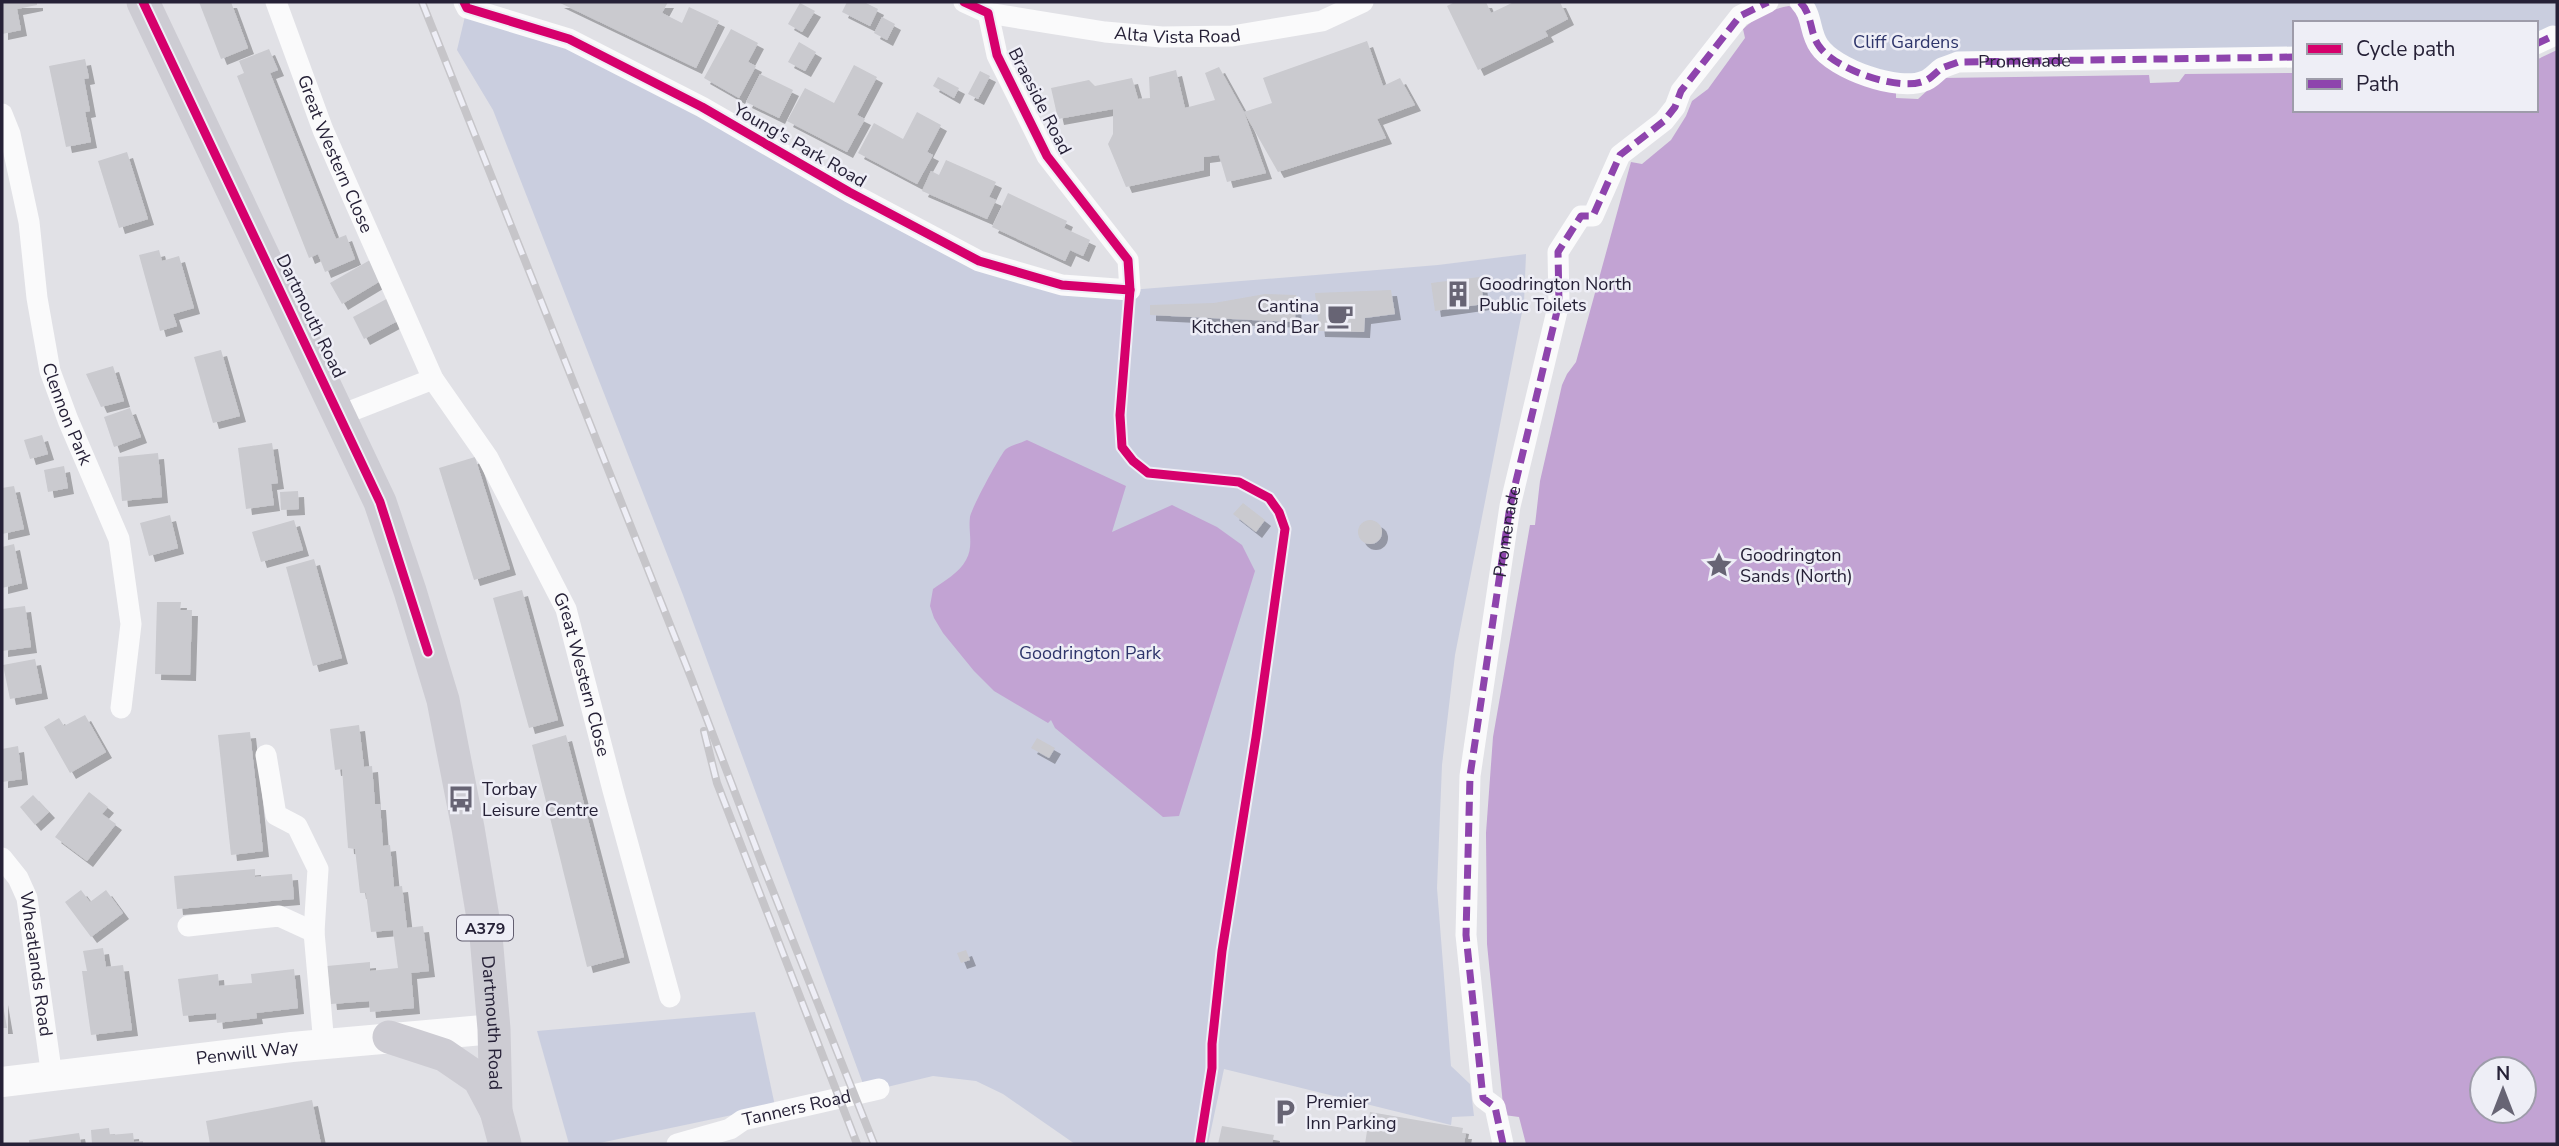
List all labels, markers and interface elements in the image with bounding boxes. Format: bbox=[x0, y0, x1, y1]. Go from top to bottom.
street label: Alta Vista Road bbox=[1113, 21, 1242, 49]
legend bbox=[2293, 21, 2538, 112]
park label: Cliff Gardens bbox=[1853, 30, 1959, 54]
text: Cycle path bbox=[2356, 35, 2455, 63]
street label: Braeside Road bbox=[1003, 43, 1077, 159]
street label: Promenade bbox=[1978, 48, 2071, 74]
text: Path bbox=[2356, 70, 2399, 98]
street label: Great Western Close bbox=[292, 71, 379, 237]
street label: Young's Park Road bbox=[728, 97, 871, 193]
street label: Dartmouth Road bbox=[271, 250, 351, 382]
place label: Goodrington North Public Toilets bbox=[1479, 272, 1632, 317]
building icon: Goodrington North Public Toilets bbox=[1443, 279, 1473, 309]
place label: Cantina Kitchen and Bar bbox=[1191, 294, 1320, 339]
cafe icon: Cantina Kitchen and Bar bbox=[1325, 301, 1355, 331]
street label: Clennon Park bbox=[37, 361, 98, 470]
street label: Promenade bbox=[1488, 483, 1526, 579]
place label: Goodrington Sands (North) bbox=[1740, 543, 1853, 588]
place icon: Goodrington Sands (North) bbox=[1704, 550, 1734, 580]
street label: Great Western Close bbox=[547, 588, 616, 759]
park label: Goodrington Park bbox=[1019, 641, 1162, 665]
place label: Torbay Leisure Centre bbox=[482, 777, 598, 822]
bus stop icon: Torbay Leisure Centre bbox=[446, 784, 476, 814]
street label: Wheatlands Road bbox=[14, 890, 58, 1038]
road number: A379 bbox=[457, 916, 513, 940]
street label: Dartmouth Road bbox=[476, 954, 507, 1090]
street label: Penwill Way bbox=[195, 1034, 300, 1070]
north arrow bbox=[2468, 1055, 2538, 1125]
text: N bbox=[2496, 1061, 2510, 1087]
street label: Tanners Road bbox=[740, 1084, 853, 1132]
place label: Premier Inn Parking bbox=[1306, 1090, 1397, 1135]
parking icon: Premier Inn Parking bbox=[1270, 1097, 1300, 1127]

